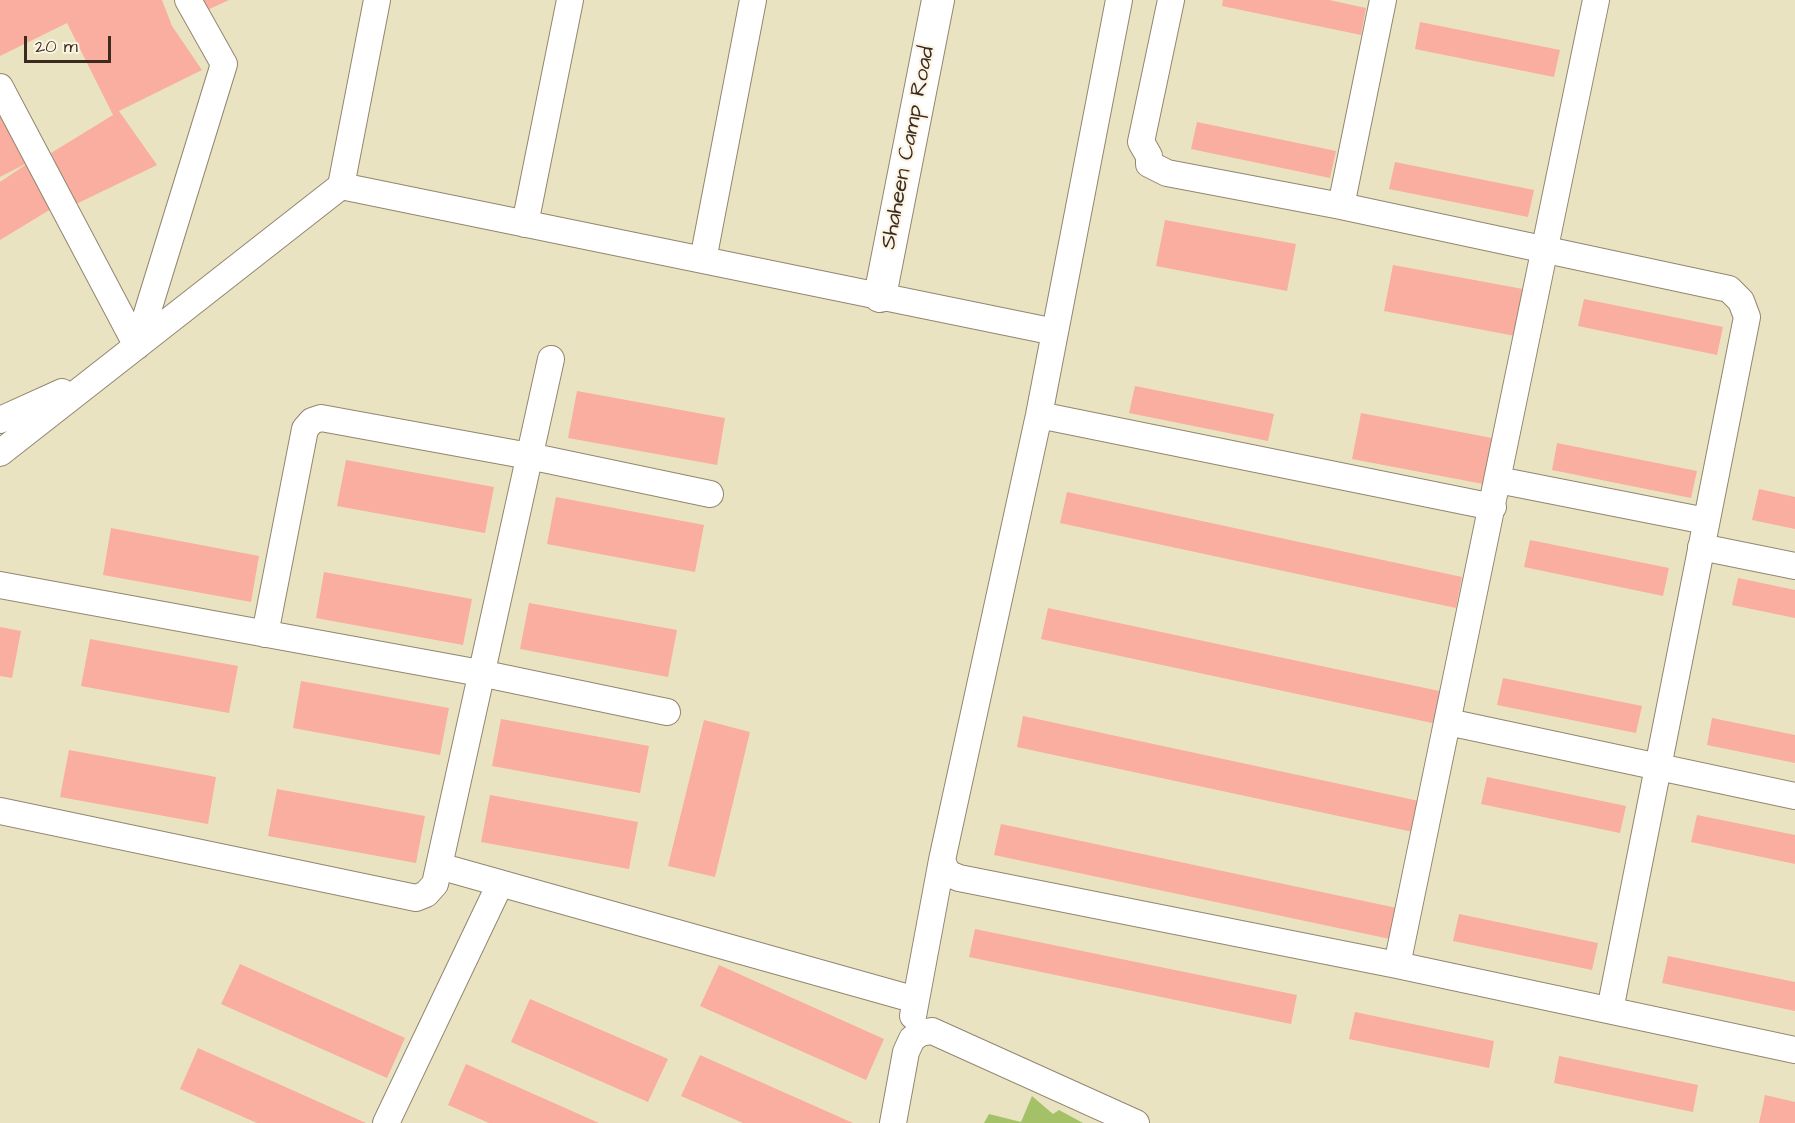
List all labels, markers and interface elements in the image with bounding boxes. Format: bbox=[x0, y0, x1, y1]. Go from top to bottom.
scale bar bbox=[27, 24, 114, 62]
text: 20 m bbox=[35, 34, 78, 59]
street label: Shaheen Camp Road bbox=[876, 44, 942, 252]

